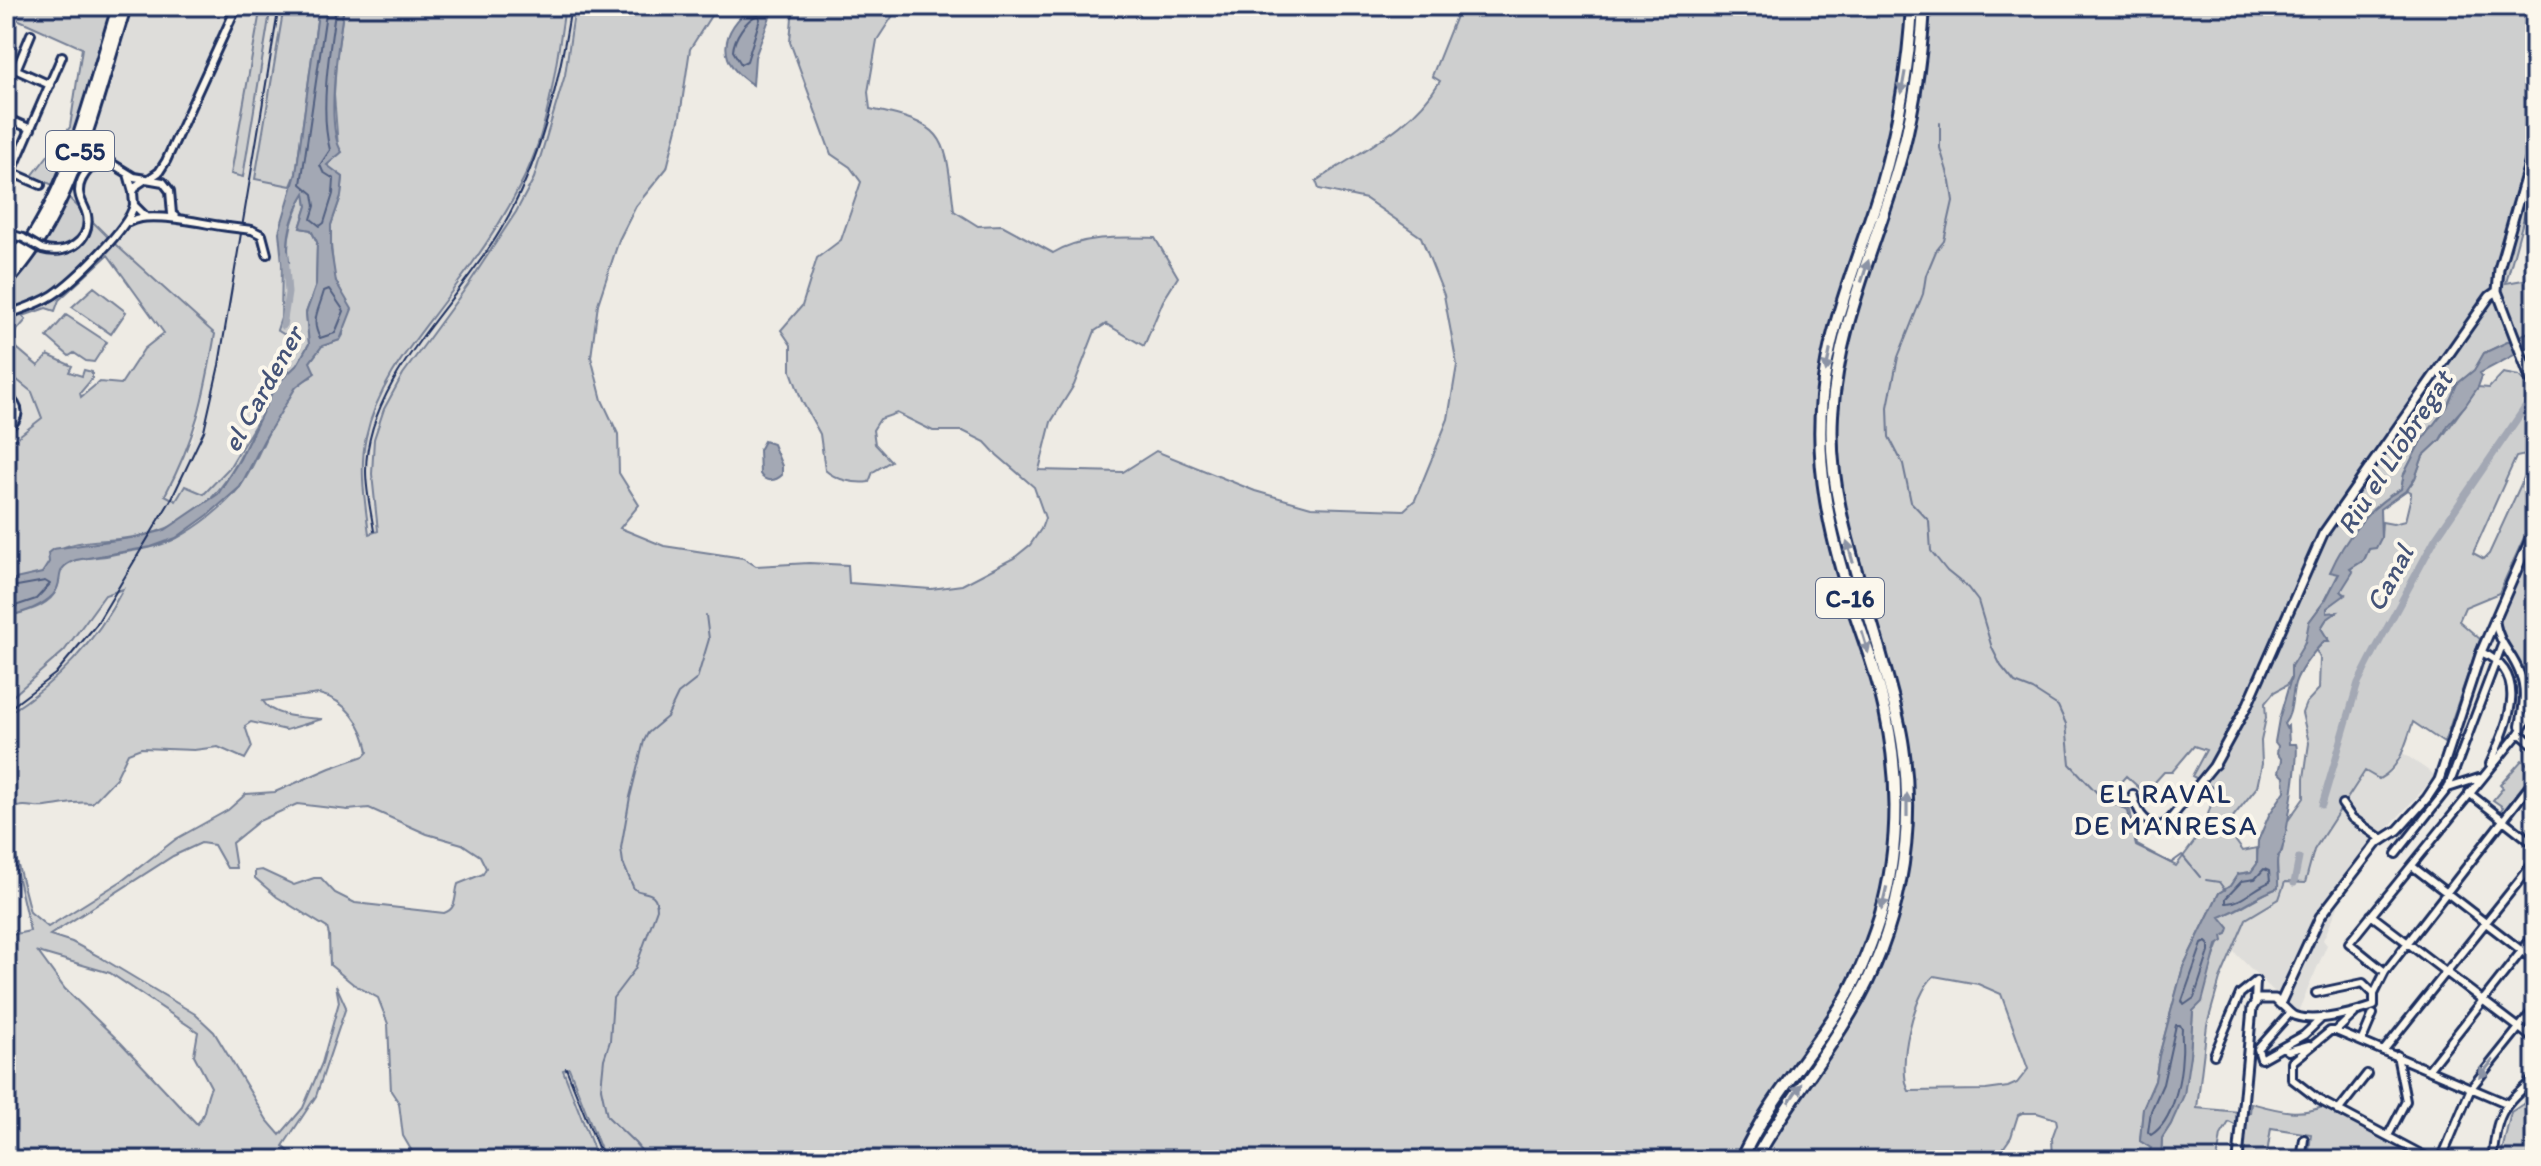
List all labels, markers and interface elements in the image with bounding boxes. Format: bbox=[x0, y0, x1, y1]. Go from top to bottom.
one-way arrow bbox=[1897, 71, 1909, 96]
road number: C-55 bbox=[46, 131, 114, 171]
one-way arrow bbox=[1859, 258, 1872, 282]
water label: el Cardener bbox=[214, 317, 312, 458]
one-way arrow bbox=[1821, 349, 1833, 374]
water label: Riu el Llobregat bbox=[2329, 362, 2461, 540]
water label: Canal bbox=[2358, 537, 2421, 617]
one-way arrow bbox=[1843, 540, 1856, 564]
road number: C-16 bbox=[1816, 578, 1884, 618]
one-way arrow bbox=[1859, 631, 1872, 655]
district label: EL RAVAL DE MANRESA bbox=[2073, 776, 2259, 842]
one-way arrow bbox=[1901, 792, 1913, 817]
one-way arrow bbox=[1877, 886, 1890, 911]
one-way arrow bbox=[2479, 1059, 2495, 1079]
one-way arrow bbox=[1787, 1083, 1802, 1104]

